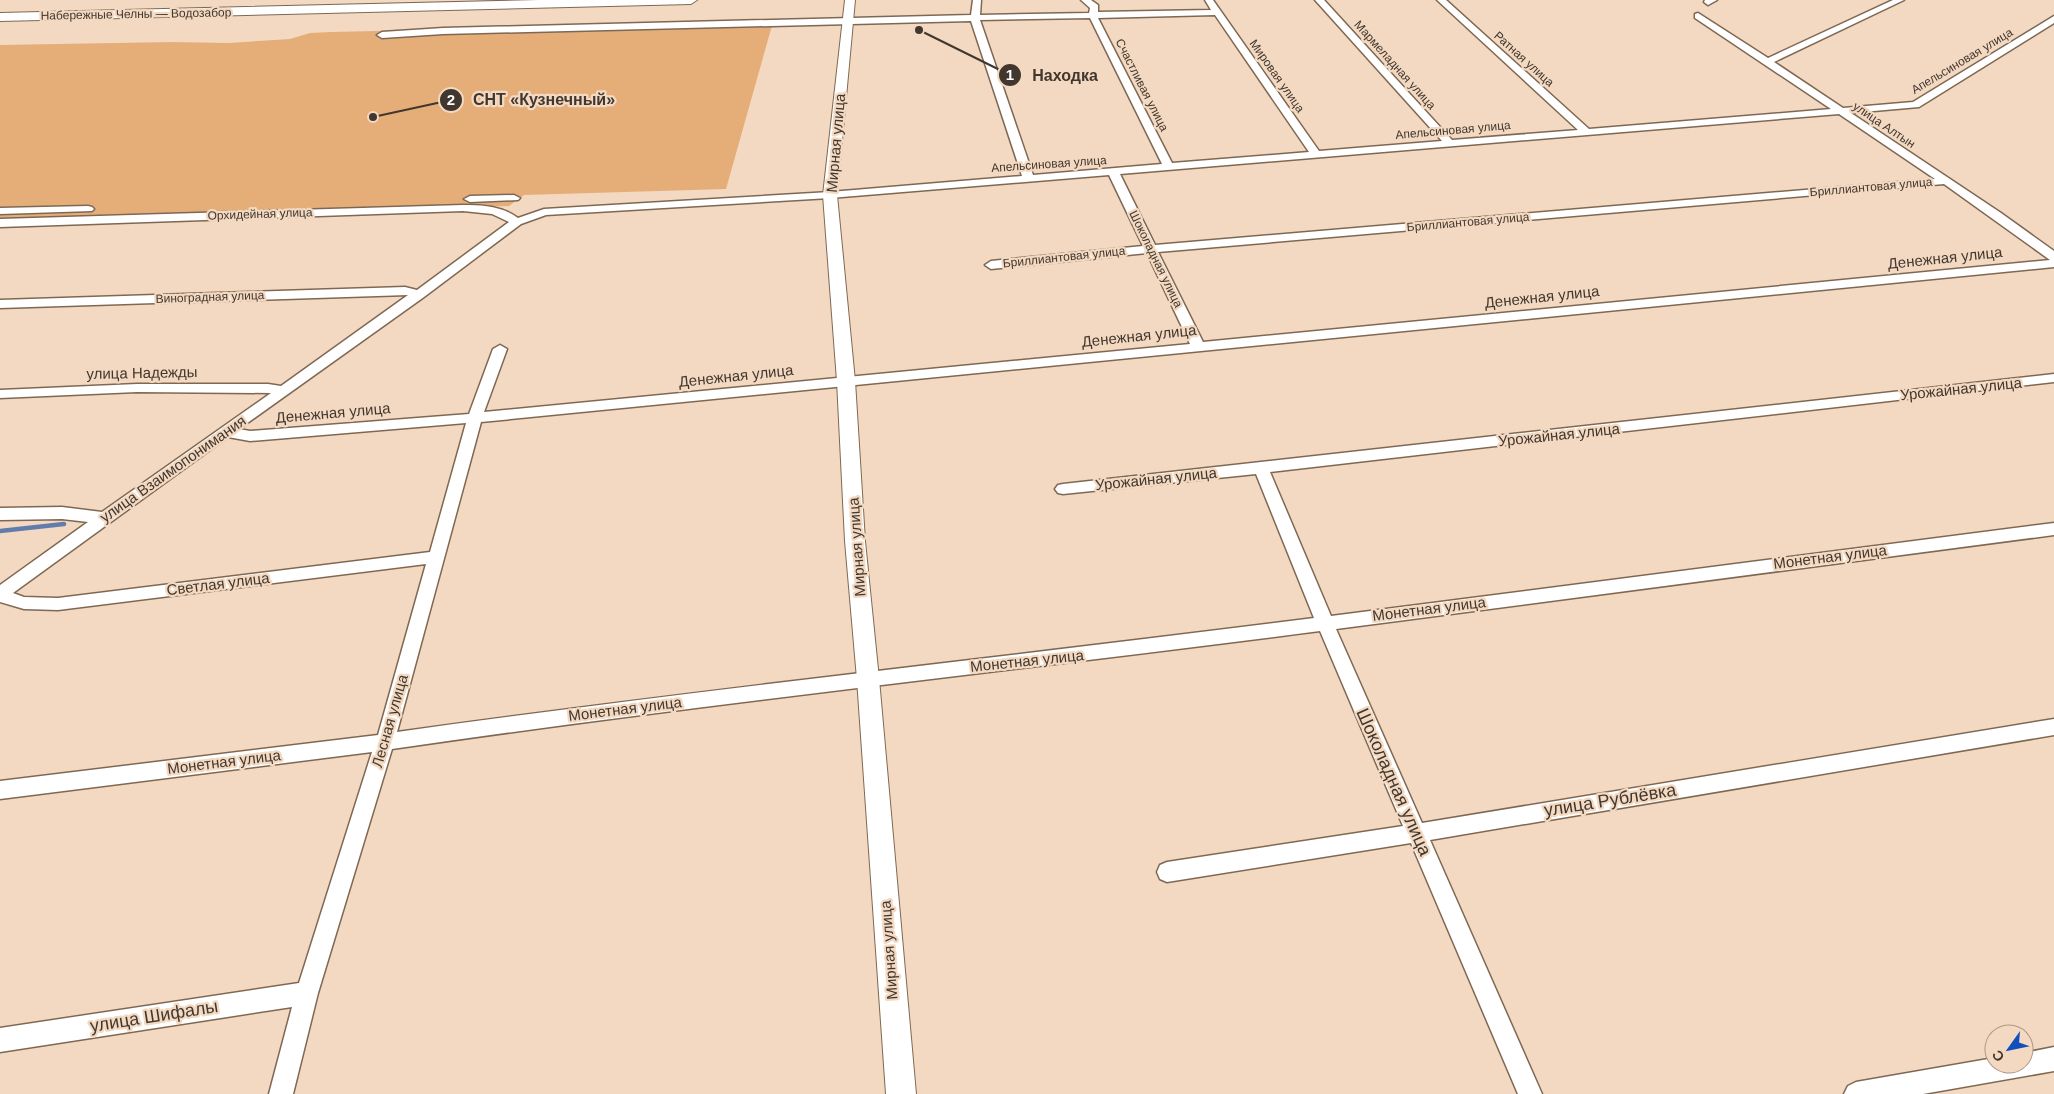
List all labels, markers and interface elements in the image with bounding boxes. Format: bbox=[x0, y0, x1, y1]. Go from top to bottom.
street label: Набережные Челны — Водозабор bbox=[40, 5, 232, 23]
street label: Мармеладная улица bbox=[1351, 18, 1439, 113]
street label: Апельсиновая улица bbox=[1909, 25, 2015, 97]
street label: Ратная улица bbox=[1491, 28, 1557, 90]
street label: Счастливая улица bbox=[1113, 36, 1172, 134]
street label: Мировая улица bbox=[1247, 37, 1308, 115]
callout: Находка bbox=[997, 60, 1108, 91]
text: 1 bbox=[1006, 66, 1014, 83]
text: Находка bbox=[1032, 67, 1098, 84]
callout: СНТ «Кузнечный» bbox=[438, 84, 626, 115]
text: 2 bbox=[447, 91, 455, 108]
text: СНТ «Кузнечный» bbox=[473, 91, 615, 108]
street label: Мирная улица bbox=[823, 92, 848, 193]
street label: улица Алтын bbox=[1850, 99, 1918, 151]
street label: Апельсиновая улица bbox=[1395, 118, 1512, 142]
street label: Апельсиновая улица bbox=[991, 153, 1108, 175]
street label: Бриллиантовая улица bbox=[1809, 175, 1933, 199]
street label: Орхидейная улица bbox=[207, 205, 313, 223]
street label: Шоколадная улица bbox=[1126, 208, 1186, 310]
street label: Бриллиантовая улица bbox=[1406, 210, 1530, 234]
street label: Денежная улица bbox=[1887, 243, 2004, 272]
street label: Бриллиантовая улица bbox=[1002, 244, 1126, 270]
street label: Денежная улица bbox=[1484, 282, 1601, 311]
street label: Виноградная улица bbox=[155, 288, 265, 306]
street label: Денежная улица bbox=[1081, 321, 1198, 350]
street label: Денежная улица bbox=[678, 361, 795, 390]
street label: улица Надежды bbox=[86, 363, 198, 382]
street label: Урожайная улица bbox=[1899, 374, 2023, 403]
street label: Денежная улица bbox=[275, 399, 392, 426]
street label: улица Взаимопонимания bbox=[96, 412, 249, 526]
street label: Урожайная улица bbox=[1497, 420, 1621, 449]
street label: Урожайная улица bbox=[1094, 464, 1218, 493]
street label: Мирная улица bbox=[845, 496, 868, 597]
street label: Монетная улица bbox=[1772, 541, 1888, 572]
street label: Светлая улица bbox=[165, 569, 271, 598]
street label: Монетная улица bbox=[1371, 593, 1487, 624]
street label: Монетная улица bbox=[969, 646, 1085, 675]
street label: Лесная улица bbox=[368, 672, 411, 769]
street label: Монетная улица bbox=[567, 693, 683, 724]
street label: Шоколадная улица bbox=[1352, 705, 1436, 860]
street label: Монетная улица bbox=[166, 746, 282, 777]
street label: улица Рублёвка bbox=[1542, 780, 1678, 820]
street label: Мирная улица bbox=[877, 899, 900, 1000]
street label: улица Шифалы bbox=[89, 996, 219, 1036]
north arrow bbox=[1984, 1024, 2034, 1074]
text: С bbox=[1989, 1047, 2008, 1065]

